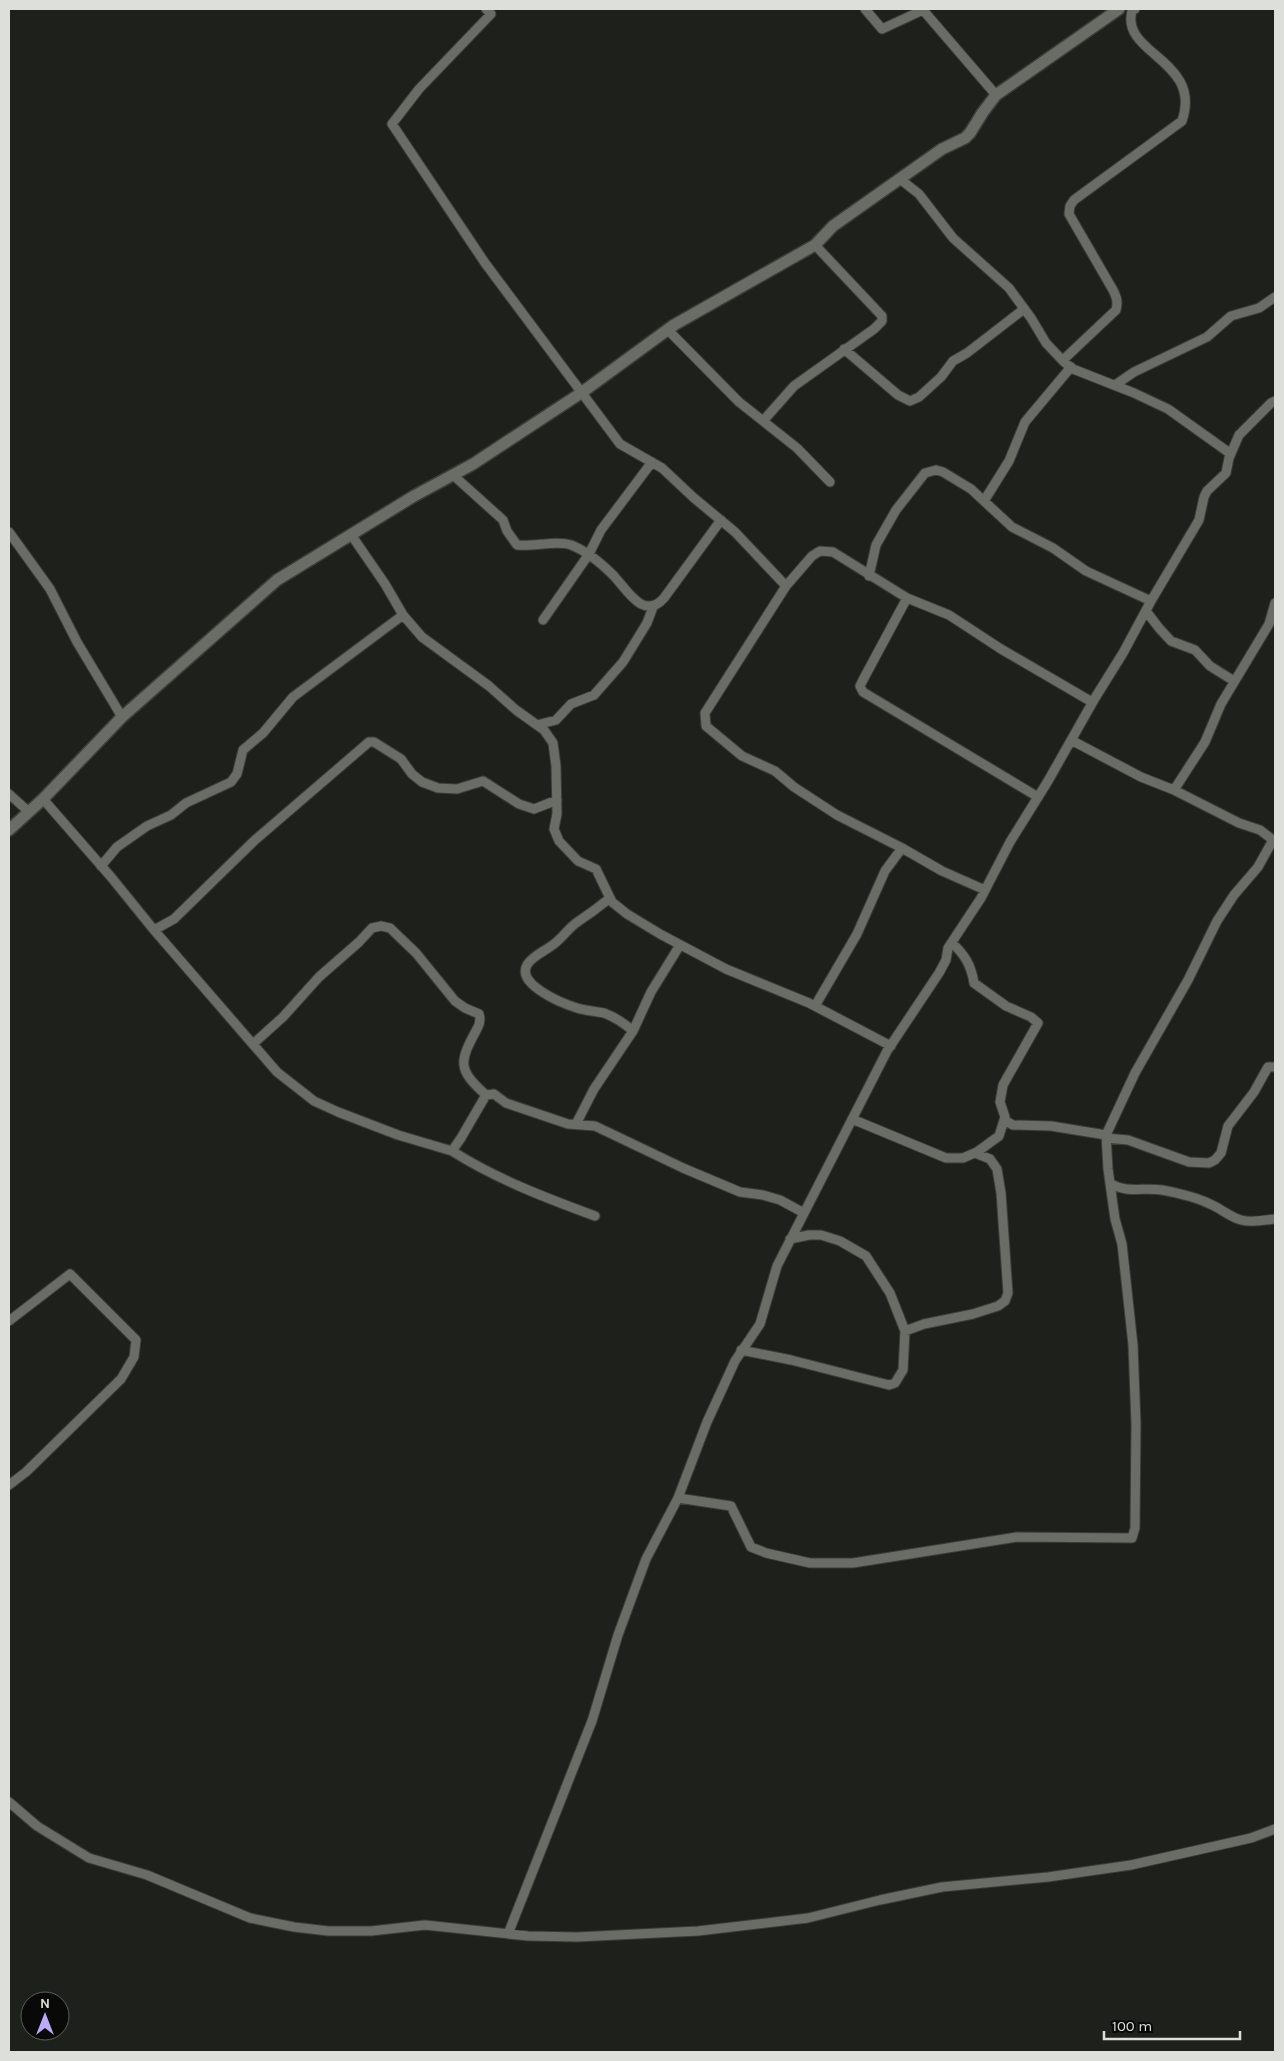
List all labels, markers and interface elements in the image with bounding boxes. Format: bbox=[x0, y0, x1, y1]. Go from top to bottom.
north arrow bbox=[20, 1991, 70, 2041]
text: N bbox=[40, 1995, 50, 2012]
scale bar bbox=[1104, 2008, 1240, 2040]
text: 100 m bbox=[1112, 2017, 1152, 2035]

